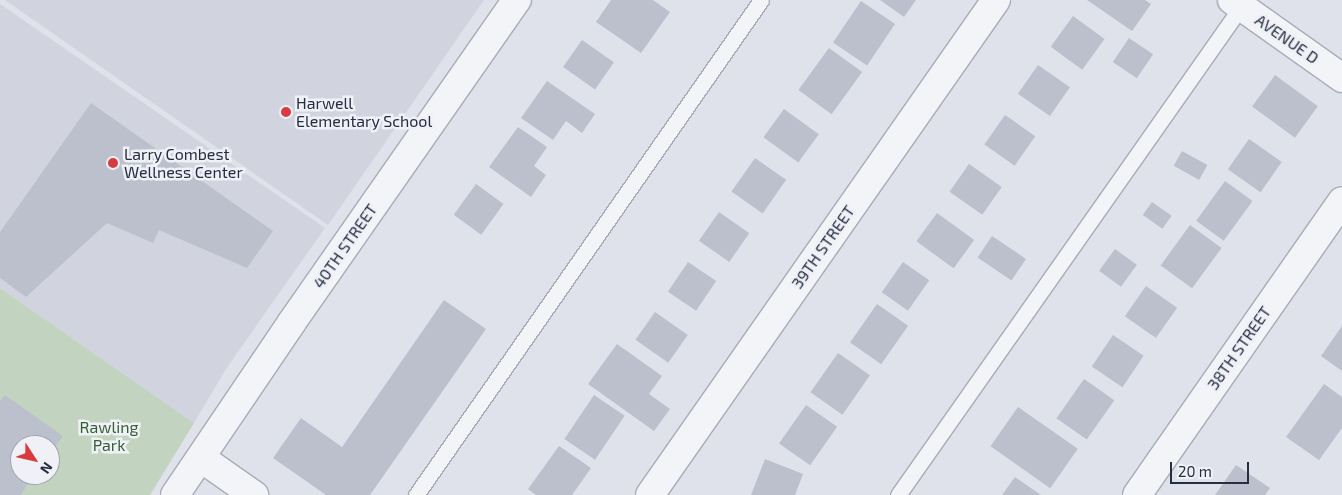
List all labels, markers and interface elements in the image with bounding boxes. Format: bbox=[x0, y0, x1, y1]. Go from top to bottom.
street label: AVENUE D bbox=[1252, 10, 1322, 68]
place label: Harwell Elementary School bbox=[296, 93, 433, 131]
marker: Harwell Elementary School bbox=[280, 106, 292, 118]
place label: Larry Combest Wellness Center bbox=[124, 144, 243, 182]
marker: Larry Combest Wellness Center bbox=[106, 156, 120, 170]
street label: 40TH STREET bbox=[309, 200, 381, 292]
street label: 39TH STREET bbox=[787, 202, 859, 292]
street label: 38TH STREET bbox=[1203, 303, 1275, 393]
park label: Rawling Park bbox=[80, 417, 138, 455]
north arrow bbox=[10, 435, 60, 485]
scale bar bbox=[1172, 452, 1251, 484]
text: N bbox=[37, 459, 57, 477]
text: 20 m bbox=[1178, 462, 1212, 480]

